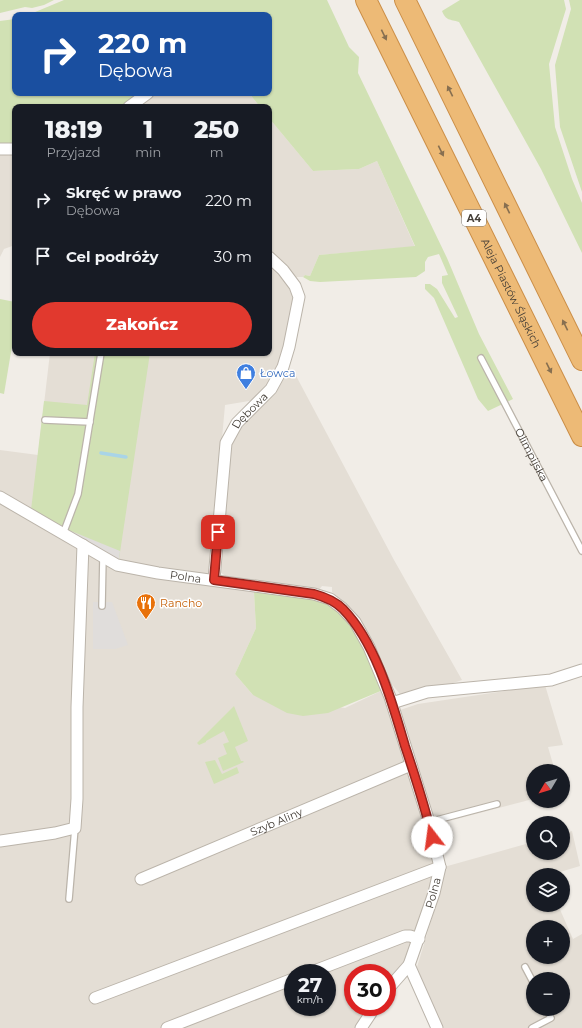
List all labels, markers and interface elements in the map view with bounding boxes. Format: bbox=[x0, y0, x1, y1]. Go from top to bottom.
text: 220 m bbox=[98, 26, 187, 60]
icon: right bbox=[32, 28, 84, 80]
one-way arrow bbox=[381, 29, 387, 41]
text: Dębowa bbox=[98, 60, 173, 82]
one-way arrow bbox=[447, 86, 453, 97]
text: 18:19 bbox=[45, 115, 103, 144]
text: 1 bbox=[143, 115, 153, 144]
text: 250 bbox=[194, 115, 239, 144]
text: Przyjazd bbox=[47, 144, 101, 160]
text: min bbox=[135, 144, 161, 160]
text: m bbox=[210, 144, 224, 160]
one-way arrow bbox=[438, 146, 445, 157]
text: Skręć w prawo bbox=[66, 183, 182, 202]
icon: right bbox=[32, 189, 54, 211]
text: 220 m bbox=[205, 191, 252, 210]
text: Dębowa bbox=[66, 202, 120, 218]
one-way arrow bbox=[504, 202, 510, 214]
road number: A4 bbox=[462, 210, 486, 226]
street label: Aleja Piastów Śląskich bbox=[478, 236, 544, 350]
icon: arrive bbox=[32, 245, 54, 267]
text: Cel podróży bbox=[66, 247, 158, 266]
text: 30 m bbox=[214, 247, 252, 266]
button: Zakończ bbox=[32, 302, 252, 348]
one-way arrow bbox=[562, 319, 568, 330]
shop icon: Łowca bbox=[235, 362, 257, 390]
one-way arrow bbox=[546, 363, 552, 374]
place label: Łowca bbox=[260, 366, 295, 380]
street label: Dębowa bbox=[228, 389, 271, 431]
street label: Olimpijska bbox=[512, 425, 551, 484]
pin bbox=[201, 515, 235, 549]
icon: arrive bbox=[207, 521, 229, 543]
street label: Polna bbox=[169, 568, 202, 586]
restaurant icon: Rancho bbox=[135, 592, 157, 620]
place label: Rancho bbox=[160, 596, 202, 610]
north arrow bbox=[526, 764, 570, 808]
map controls bbox=[526, 764, 570, 1016]
street label: Szyb Aliny bbox=[248, 805, 305, 839]
position arrow bbox=[411, 816, 453, 858]
button: search bbox=[526, 816, 570, 860]
button: layers bbox=[526, 868, 570, 912]
street label: Polna bbox=[422, 876, 444, 910]
button: + bbox=[526, 920, 570, 964]
speed limit sign: 30 bbox=[344, 964, 396, 1016]
button: − bbox=[526, 972, 570, 1016]
text: 27 bbox=[298, 973, 322, 997]
text: km/h bbox=[297, 993, 323, 1006]

